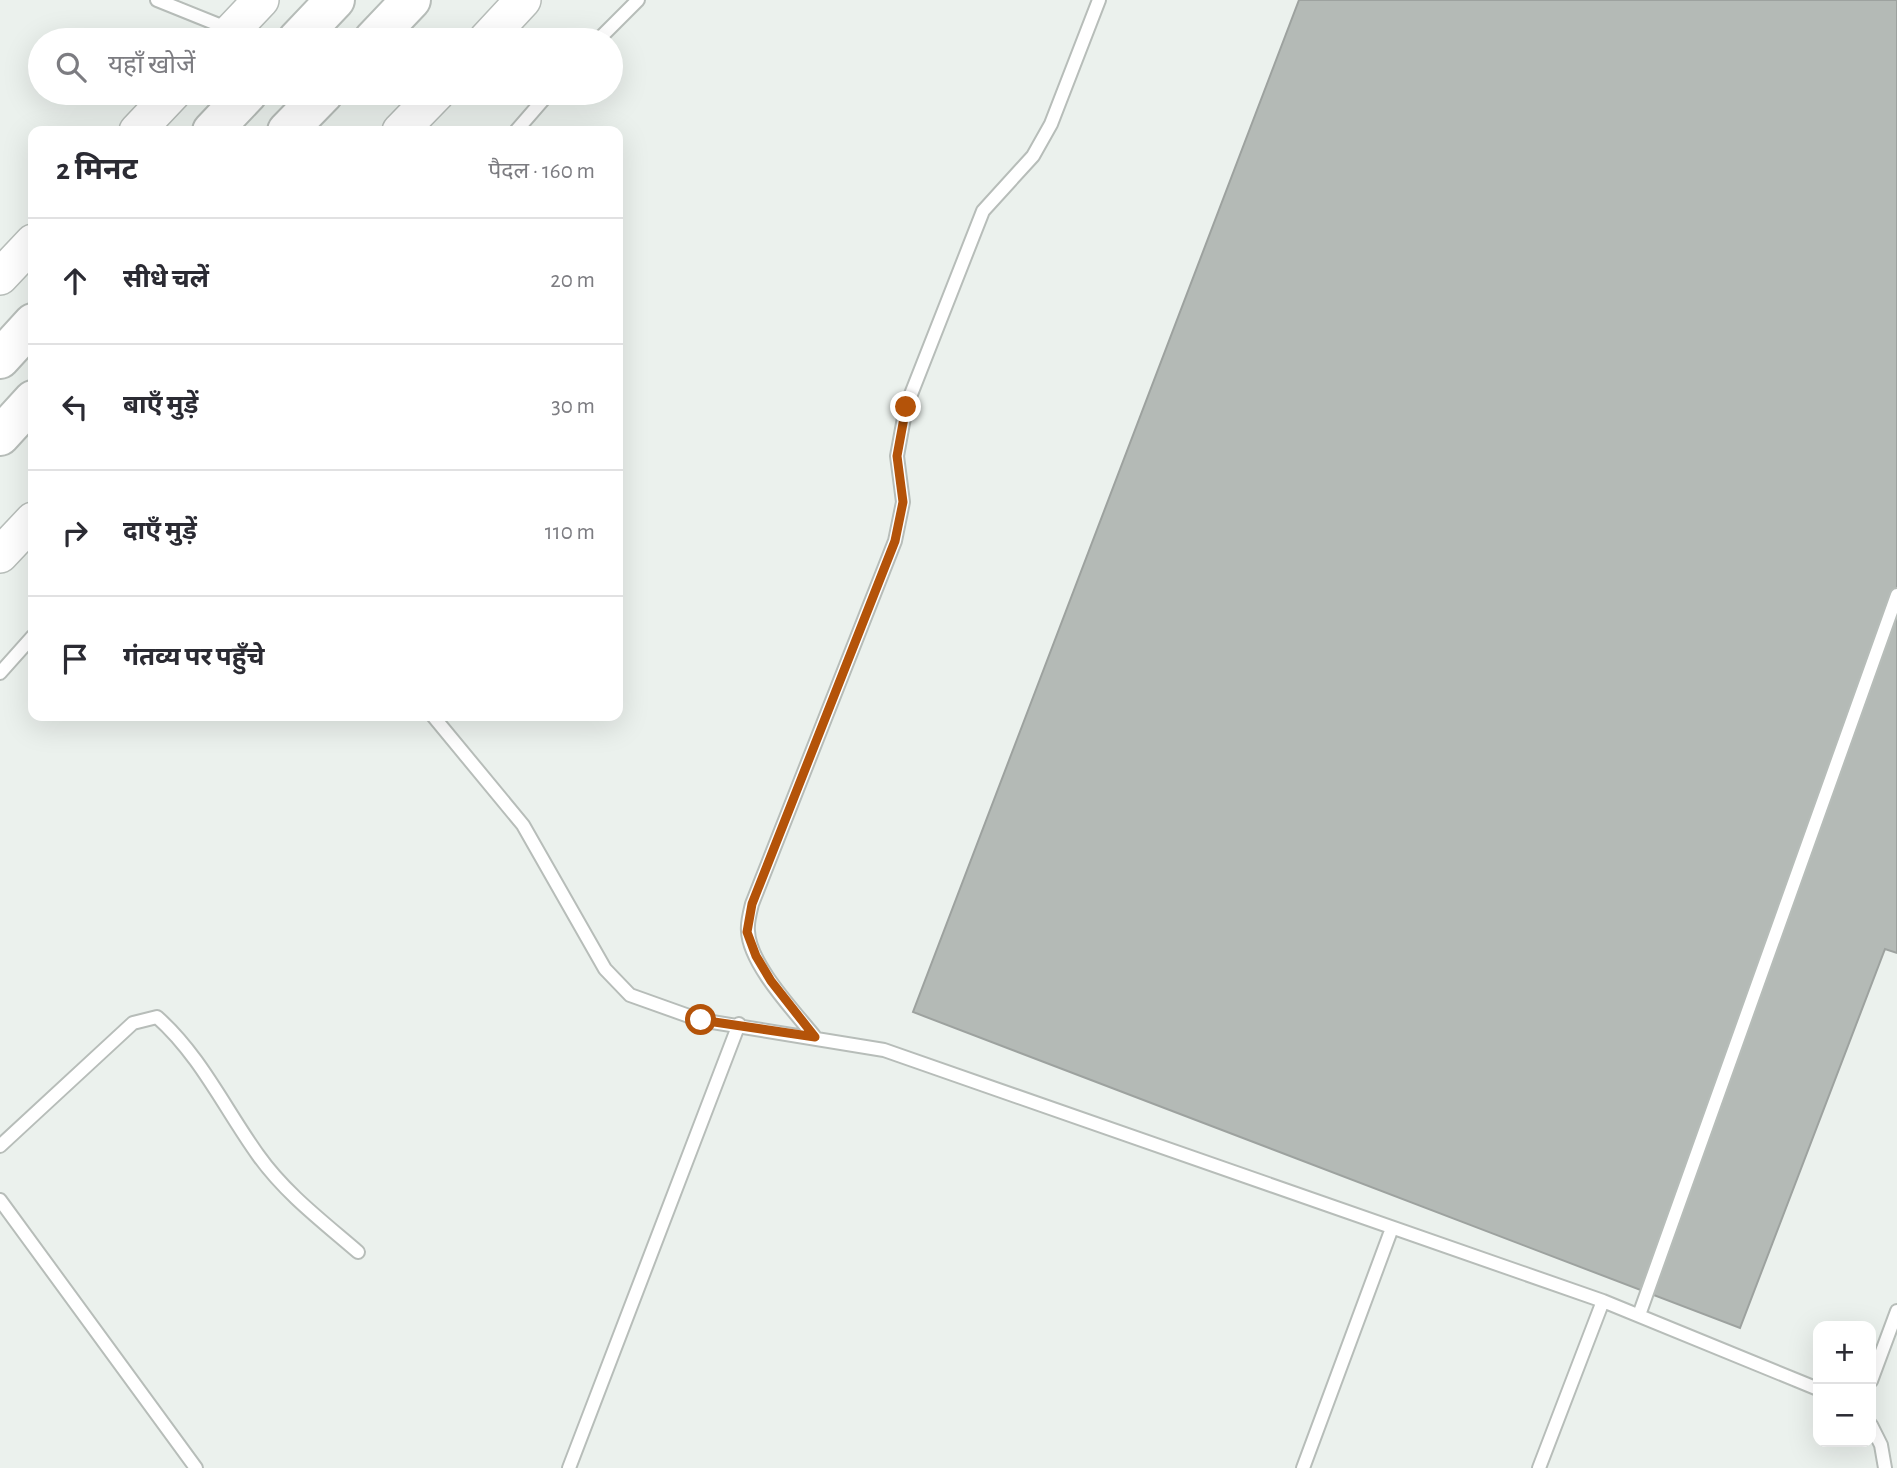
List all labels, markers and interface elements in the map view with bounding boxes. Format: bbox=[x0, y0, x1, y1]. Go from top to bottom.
search box bbox=[28, 28, 623, 105]
icon: search bbox=[52, 48, 90, 86]
text: यहाँ खोजें bbox=[108, 52, 195, 78]
text: 2 मिनट bbox=[56, 155, 138, 185]
text: पैदल · 160 m bbox=[488, 160, 595, 183]
icon: ahead bbox=[56, 262, 94, 300]
text: सीधे चलें bbox=[123, 266, 209, 292]
text: 20 m bbox=[550, 269, 595, 292]
icon: left bbox=[56, 388, 94, 426]
route end bbox=[890, 391, 921, 422]
text: बाएँ मुड़ें bbox=[123, 392, 198, 418]
text: 30 m bbox=[551, 395, 595, 418]
icon: right bbox=[56, 514, 94, 552]
text: दाएँ मुड़ें bbox=[123, 518, 197, 544]
text: 110 m bbox=[545, 521, 595, 544]
icon: arrive bbox=[56, 640, 94, 678]
text: गंतव्य पर पहुँचे bbox=[123, 644, 265, 670]
route start bbox=[685, 1004, 716, 1035]
map controls bbox=[1813, 1321, 1876, 1447]
button: + bbox=[1813, 1321, 1876, 1384]
button: − bbox=[1813, 1384, 1876, 1447]

